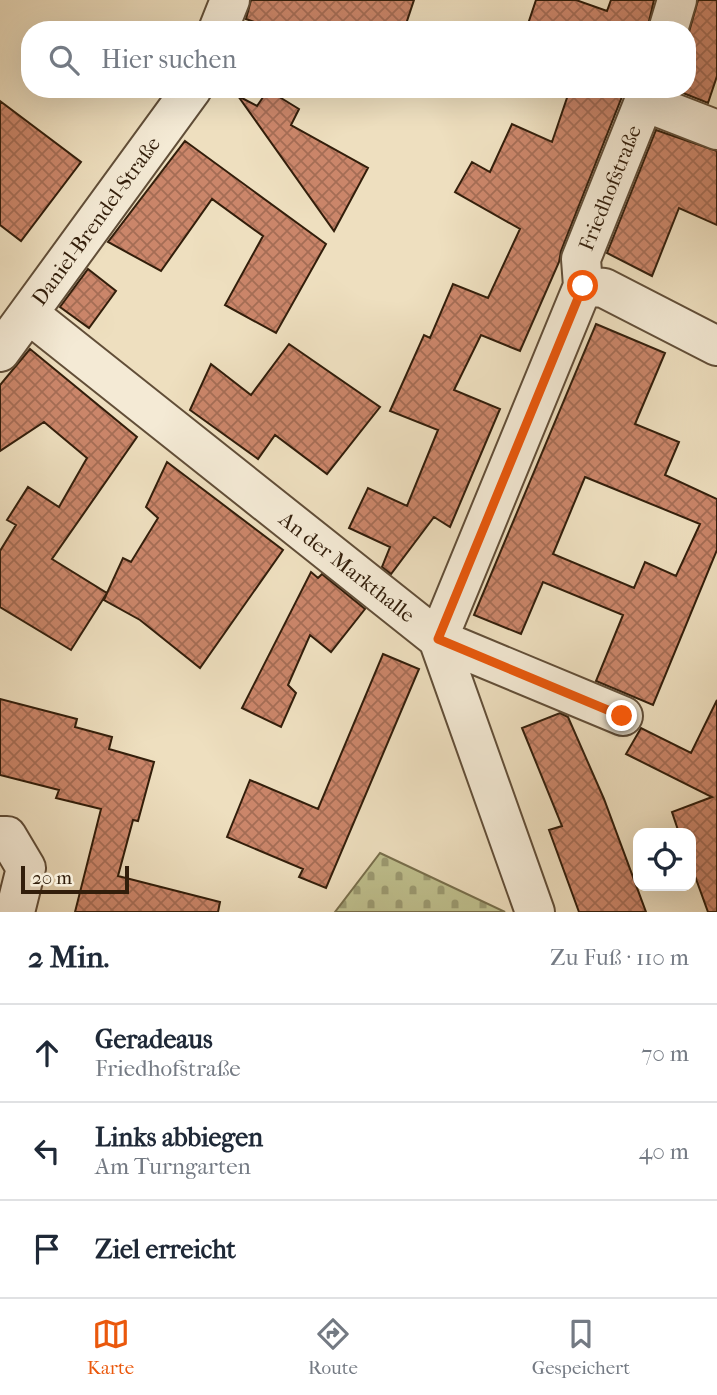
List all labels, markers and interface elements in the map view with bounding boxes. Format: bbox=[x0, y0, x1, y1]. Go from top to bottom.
search box bbox=[21, 21, 696, 98]
icon: search bbox=[45, 41, 83, 79]
text: Hier suchen bbox=[101, 44, 237, 75]
street label: Friedhofstraße bbox=[574, 122, 646, 254]
street label: Daniel-Brendel-Straße bbox=[27, 132, 165, 310]
route start bbox=[567, 270, 598, 301]
street label: An der Markthalle bbox=[274, 506, 419, 627]
route end bbox=[606, 700, 637, 731]
map controls bbox=[633, 828, 696, 891]
button: locate bbox=[633, 828, 696, 891]
scale bar bbox=[21, 863, 130, 895]
text: 20 m bbox=[32, 867, 72, 889]
text: 2 Min. bbox=[28, 940, 109, 975]
text: Zu Fuß · 110 m bbox=[550, 944, 689, 971]
text: Geradeaus bbox=[95, 1024, 213, 1055]
icon: ahead bbox=[28, 1034, 66, 1072]
text: 70 m bbox=[641, 1040, 689, 1067]
text: Friedhofstraße bbox=[95, 1055, 241, 1082]
text: Links abbiegen bbox=[95, 1122, 263, 1153]
icon: left bbox=[28, 1132, 66, 1170]
text: 40 m bbox=[639, 1138, 689, 1165]
text: Am Turngarten bbox=[95, 1153, 251, 1180]
icon: arrive bbox=[28, 1230, 66, 1268]
text: Ziel erreicht bbox=[95, 1234, 236, 1265]
tab: Karte bbox=[87, 1315, 134, 1379]
tab: Route bbox=[308, 1315, 358, 1379]
tab: Gespeichert bbox=[532, 1315, 630, 1379]

